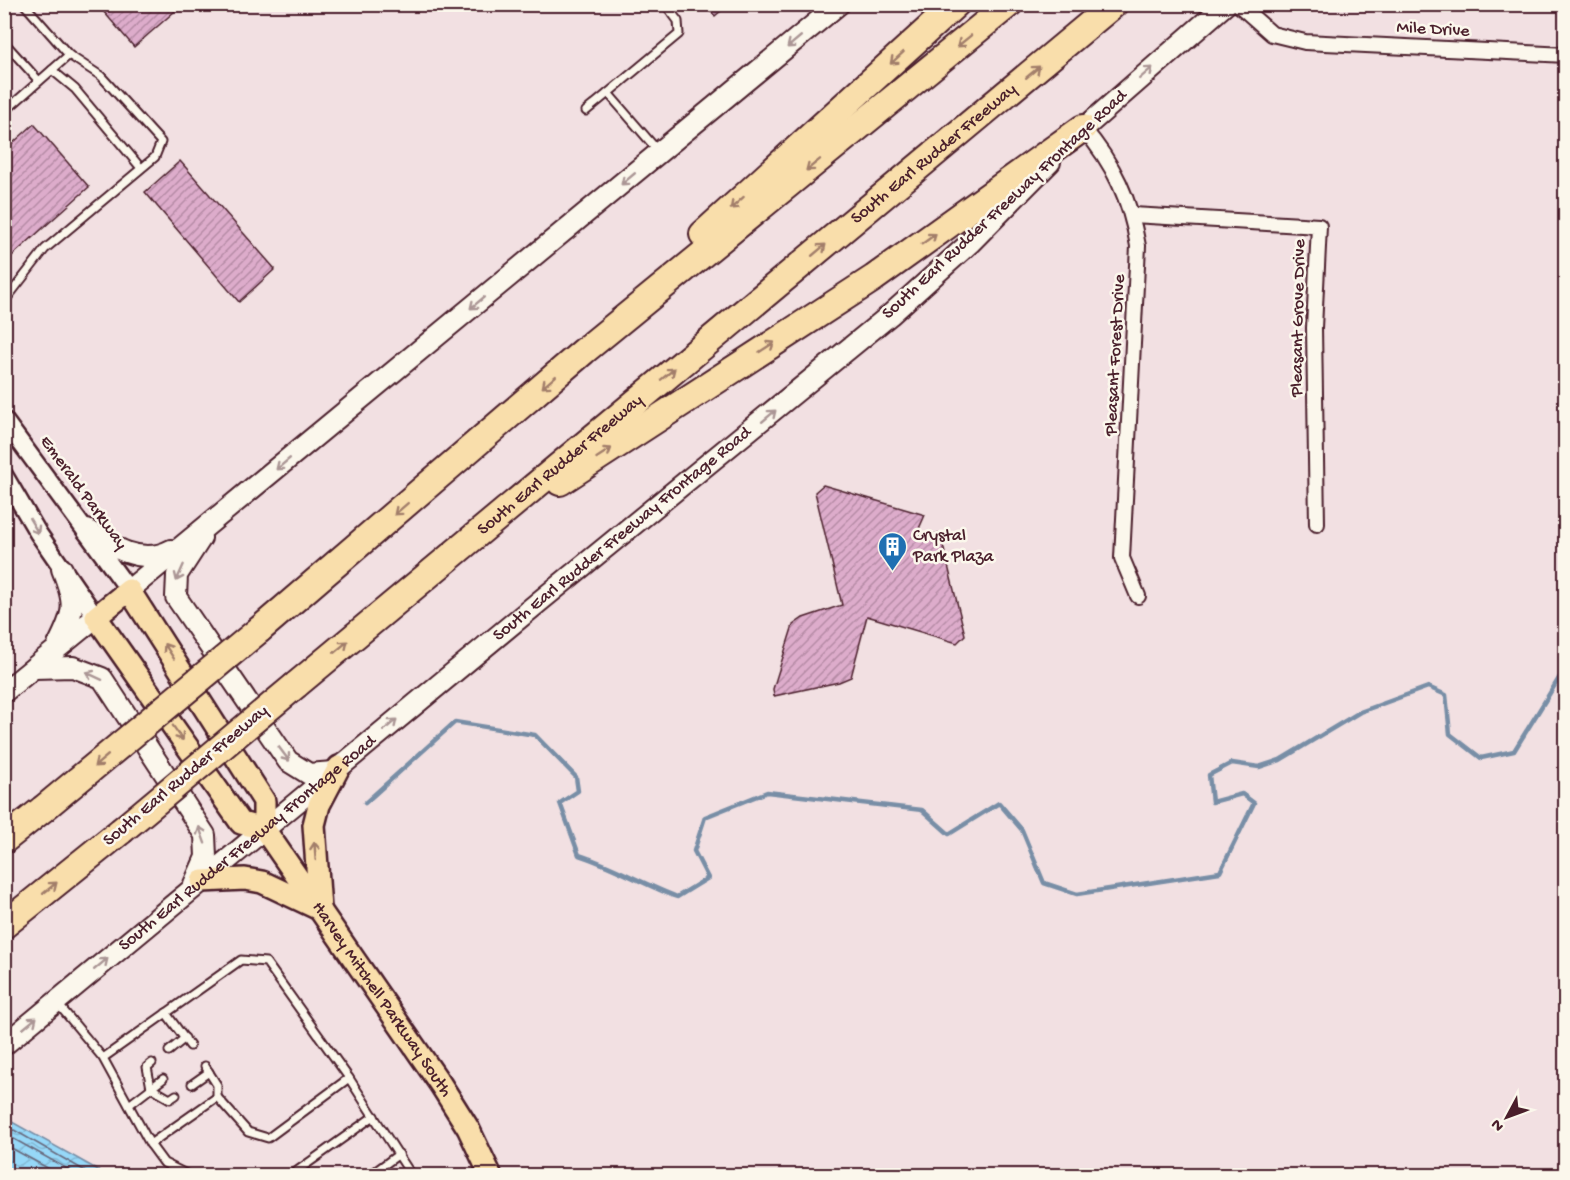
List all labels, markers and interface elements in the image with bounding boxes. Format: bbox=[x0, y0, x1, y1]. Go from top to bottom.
street label: Mile Drive bbox=[1396, 18, 1471, 42]
one-way arrow bbox=[786, 35, 802, 48]
one-way arrow bbox=[956, 35, 972, 48]
one-way arrow bbox=[890, 51, 905, 65]
one-way arrow bbox=[1025, 65, 1040, 79]
one-way arrow bbox=[1138, 66, 1153, 80]
street label: South Earl Rudder Freeway bbox=[847, 79, 1021, 229]
street label: South Earl Rudder Freeway Frontage Road bbox=[878, 85, 1133, 324]
one-way arrow bbox=[805, 158, 821, 171]
one-way arrow bbox=[620, 173, 636, 186]
one-way arrow bbox=[730, 196, 745, 210]
one-way arrow bbox=[921, 233, 937, 245]
street label: Pleasant Grove Drive bbox=[1287, 238, 1311, 398]
one-way arrow bbox=[811, 244, 827, 257]
street label: Pleasant Forest Drive bbox=[1101, 273, 1131, 437]
one-way arrow bbox=[469, 297, 485, 310]
one-way arrow bbox=[759, 341, 776, 354]
one-way arrow bbox=[660, 367, 676, 380]
one-way arrow bbox=[542, 375, 557, 389]
street label: South Earl Rudder Freeway bbox=[473, 390, 648, 540]
one-way arrow bbox=[761, 409, 777, 422]
street label: South Earl Rudder Freeway Frontage Road bbox=[489, 421, 757, 646]
street label: Emerald Parkway bbox=[35, 432, 131, 554]
one-way arrow bbox=[595, 447, 612, 459]
one-way arrow bbox=[275, 457, 291, 470]
one-way arrow bbox=[394, 502, 409, 516]
one-way arrow bbox=[28, 517, 40, 534]
place label: Crystal Park Plaza bbox=[912, 526, 994, 568]
building icon: Crystal Park Plaza bbox=[876, 530, 908, 572]
one-way arrow bbox=[174, 563, 185, 581]
one-way arrow bbox=[333, 641, 349, 654]
one-way arrow bbox=[163, 644, 175, 660]
one-way arrow bbox=[85, 670, 103, 681]
street label: South Earl Rudder Freeway bbox=[99, 701, 273, 851]
one-way arrow bbox=[382, 718, 398, 731]
one-way arrow bbox=[172, 725, 184, 741]
street label: South Earl Rudder Freeway Frontage Road bbox=[115, 730, 381, 956]
one-way arrow bbox=[277, 746, 290, 762]
one-way arrow bbox=[94, 754, 109, 768]
one-way arrow bbox=[196, 826, 207, 844]
one-way arrow bbox=[310, 842, 321, 862]
one-way arrow bbox=[42, 882, 58, 895]
street label: Harvey Mitchell Parkway South bbox=[307, 898, 457, 1101]
one-way arrow bbox=[93, 958, 109, 971]
one-way arrow bbox=[22, 1016, 37, 1030]
north arrow bbox=[1477, 1087, 1537, 1147]
text: N bbox=[1487, 1114, 1509, 1135]

